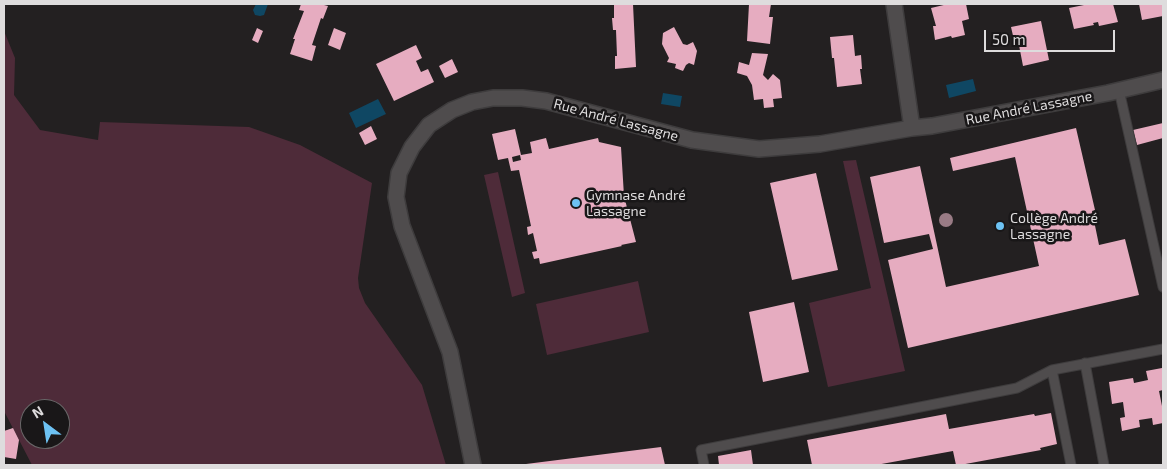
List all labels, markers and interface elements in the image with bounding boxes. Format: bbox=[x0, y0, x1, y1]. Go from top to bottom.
scale bar bbox=[987, 20, 1118, 52]
text: 50 m bbox=[992, 30, 1026, 48]
street label: Rue André Lassagne bbox=[964, 87, 1094, 129]
street label: Rue André Lassagne bbox=[552, 95, 680, 145]
place label: Gymnase André Lassagne bbox=[586, 187, 686, 220]
marker: Gymnase André Lassagne bbox=[570, 197, 582, 209]
place label: Collège André Lassagne bbox=[1010, 210, 1098, 242]
marker: Collège André Lassagne bbox=[994, 220, 1006, 232]
north arrow bbox=[20, 399, 70, 449]
text: N bbox=[29, 402, 46, 421]

